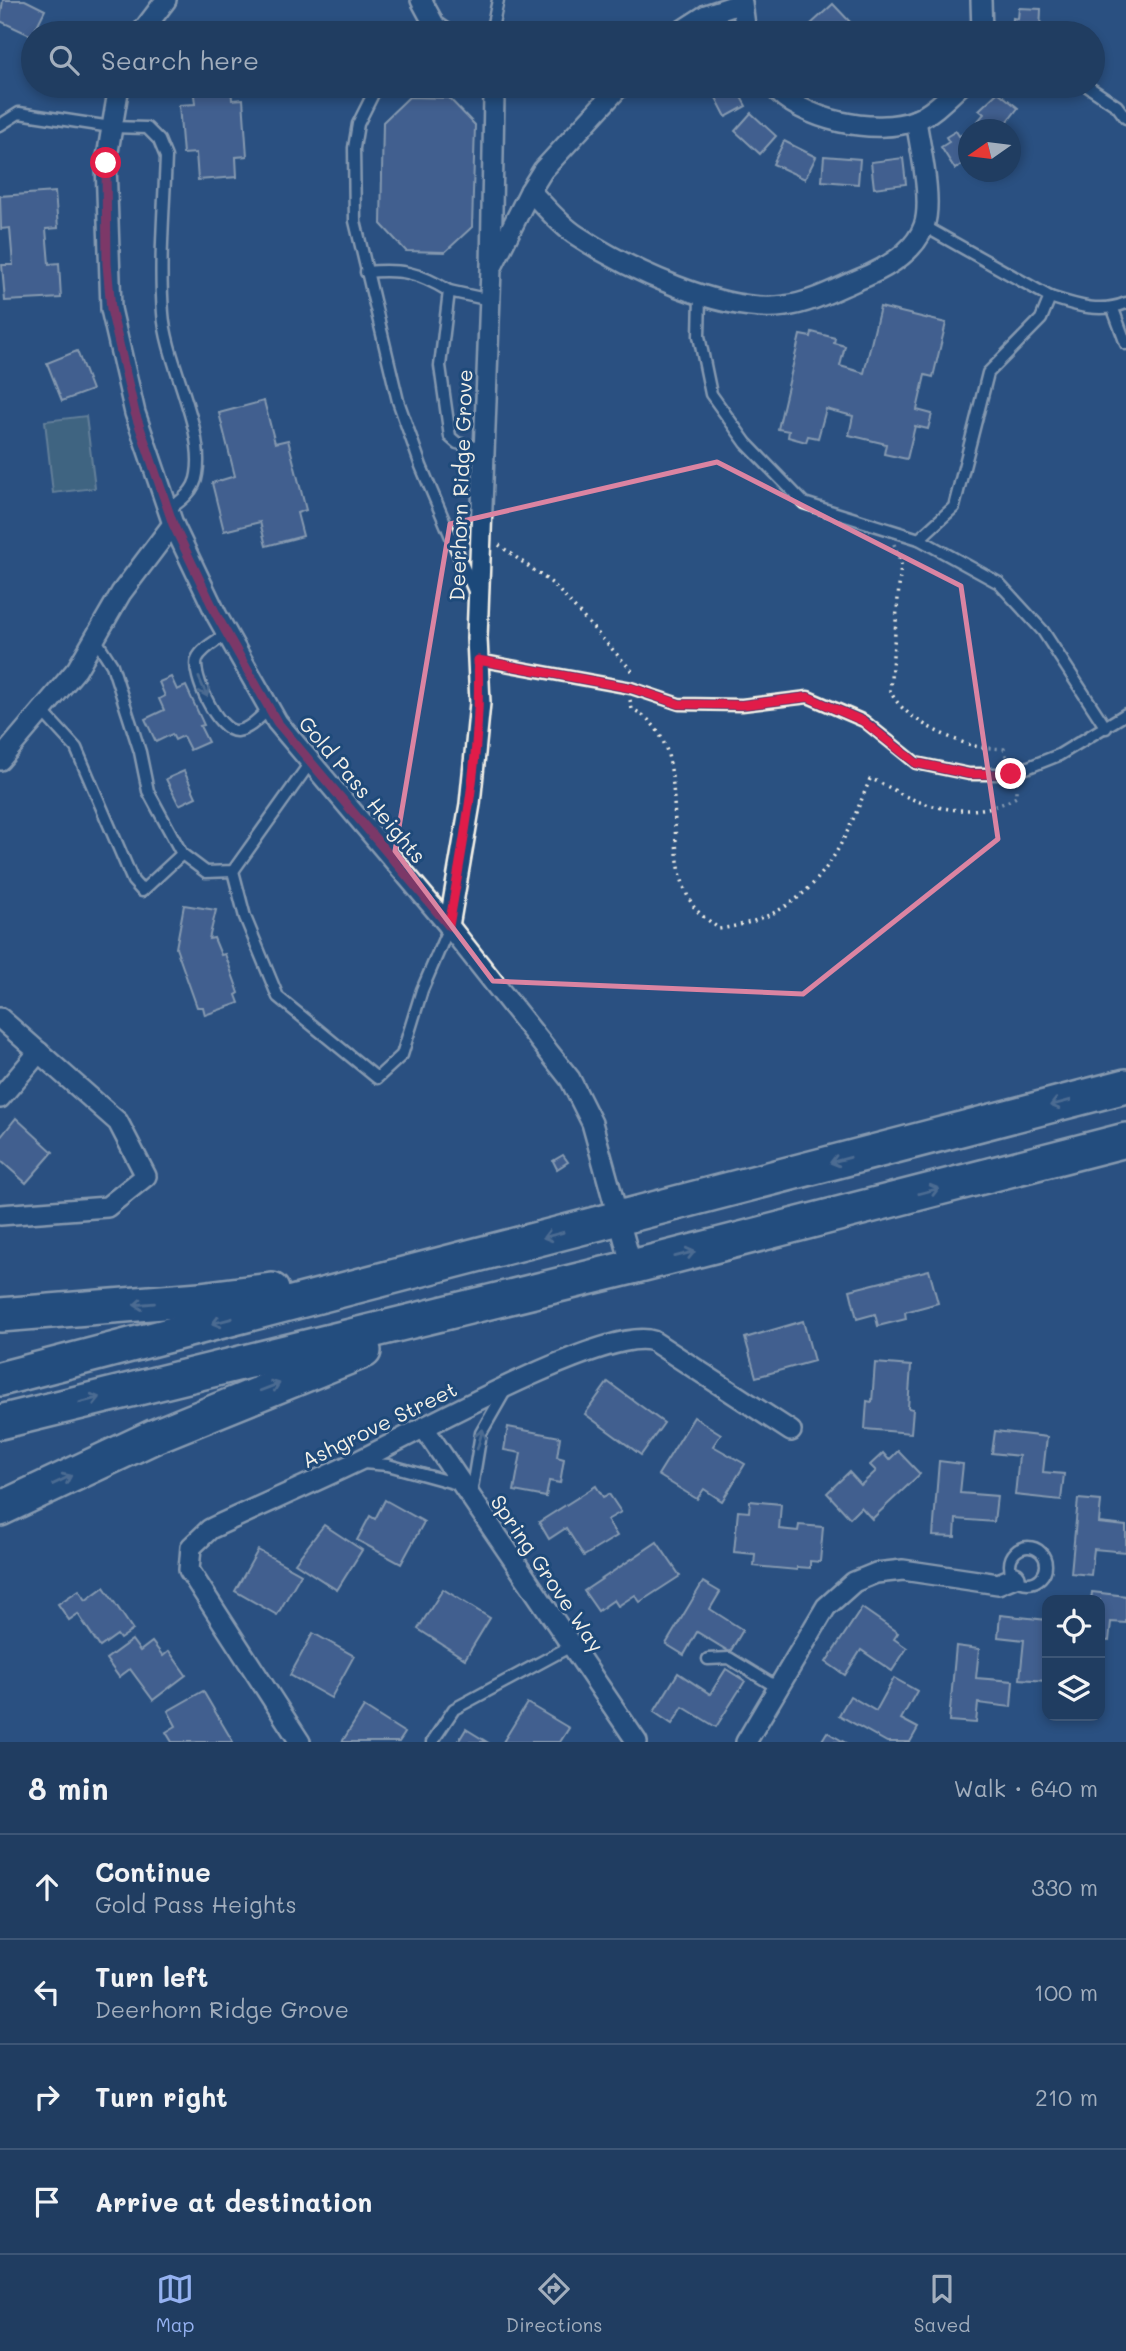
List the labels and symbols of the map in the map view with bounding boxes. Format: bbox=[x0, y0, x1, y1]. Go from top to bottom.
north arrow bbox=[958, 119, 1021, 182]
route start bbox=[90, 147, 121, 178]
street label: Deerhorn Ridge Grove bbox=[442, 369, 478, 601]
one-way arrow bbox=[197, 676, 210, 697]
street label: Gold Pass Heights bbox=[293, 710, 433, 868]
route end bbox=[995, 758, 1026, 789]
one-way arrow bbox=[1049, 1097, 1072, 1110]
one-way arrow bbox=[829, 1154, 852, 1167]
one-way arrow bbox=[917, 1184, 940, 1197]
one-way arrow bbox=[542, 1229, 565, 1242]
one-way arrow bbox=[673, 1247, 695, 1260]
one-way arrow bbox=[133, 1298, 156, 1311]
one-way arrow bbox=[212, 1315, 234, 1328]
street label: Ashgrove Street bbox=[297, 1375, 461, 1473]
one-way arrow bbox=[258, 1380, 280, 1393]
one-way arrow bbox=[78, 1393, 101, 1406]
one-way arrow bbox=[475, 1428, 488, 1450]
one-way arrow bbox=[51, 1472, 72, 1486]
street label: Spring Grove Way bbox=[485, 1489, 611, 1657]

